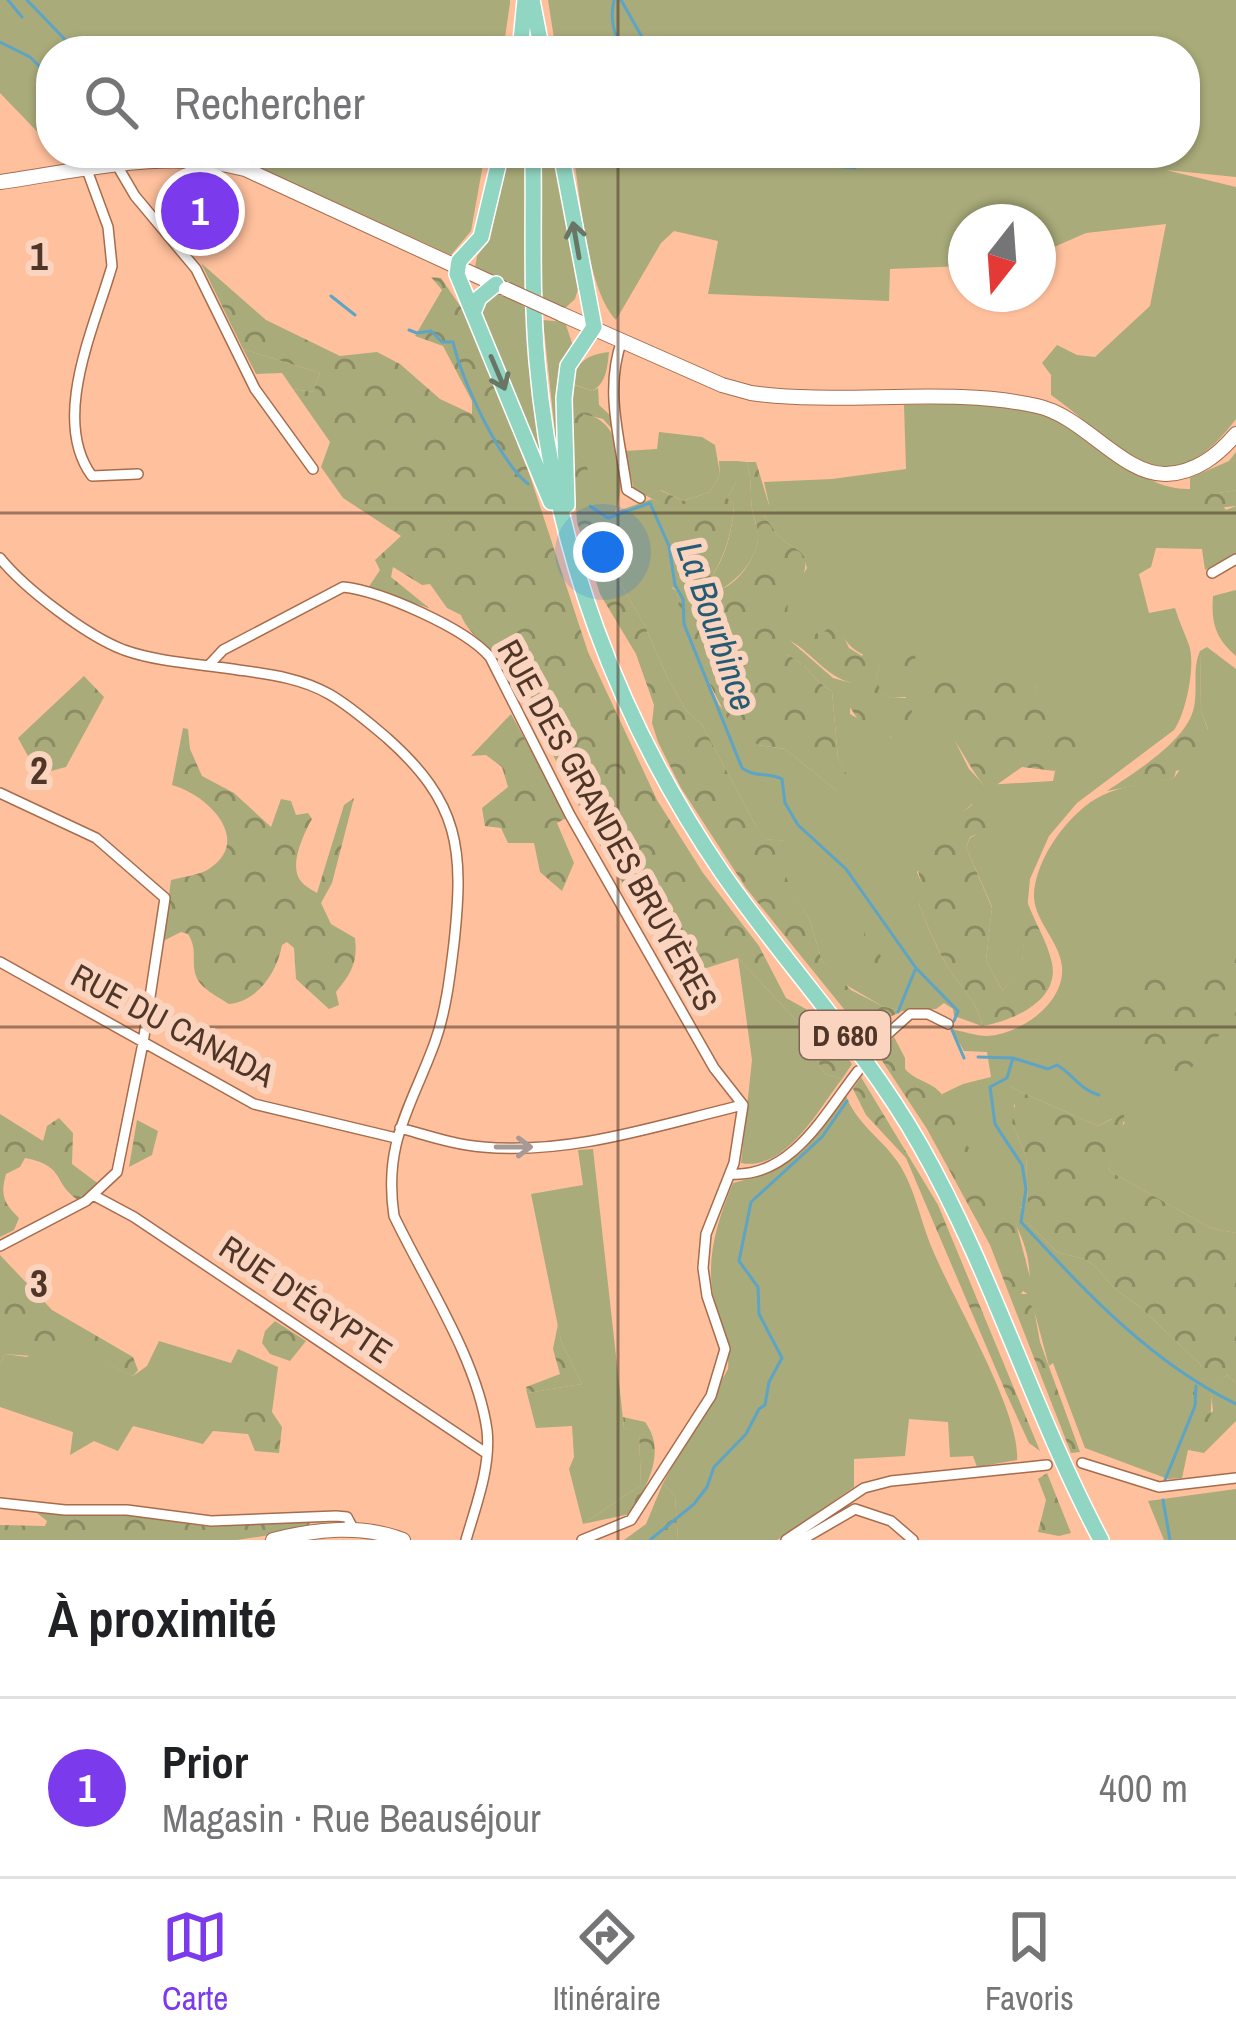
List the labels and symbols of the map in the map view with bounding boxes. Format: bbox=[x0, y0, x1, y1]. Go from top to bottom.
pin: 1 bbox=[161, 166, 239, 256]
north arrow bbox=[948, 204, 1056, 312]
one-way arrow bbox=[564, 222, 587, 261]
text: 1 bbox=[30, 230, 48, 282]
one-way arrow bbox=[489, 353, 510, 390]
your location bbox=[573, 522, 633, 582]
water label: La Bourbince bbox=[666, 535, 768, 717]
street label: RUE DES GRANDES BRUYÈRES bbox=[487, 632, 729, 1018]
text: 2 bbox=[30, 744, 48, 796]
street label: RUE DU CANADA bbox=[64, 953, 283, 1097]
road number: D 680 bbox=[800, 1011, 890, 1059]
one-way arrow bbox=[494, 1136, 533, 1158]
street label: RUE D'ÉGYPTE bbox=[211, 1225, 401, 1373]
text: 3 bbox=[30, 1257, 48, 1309]

